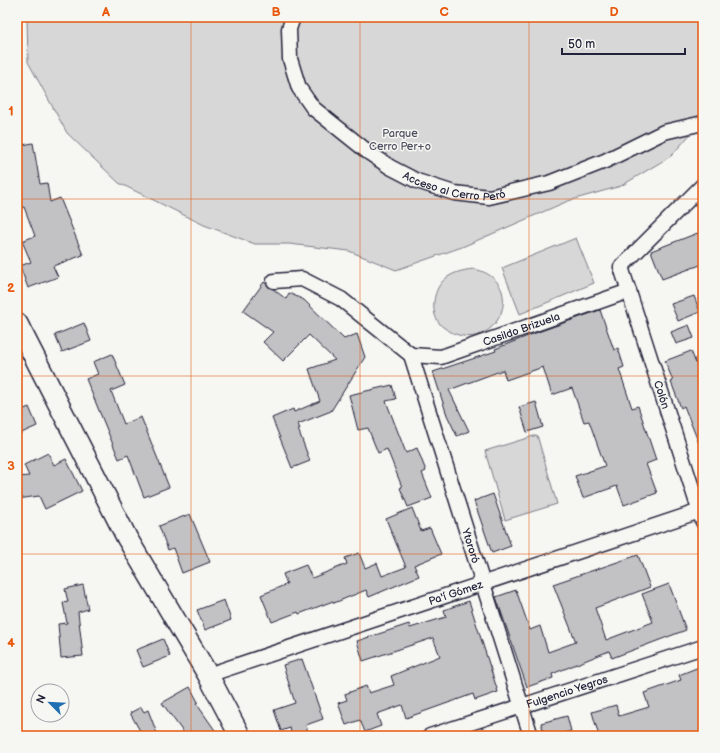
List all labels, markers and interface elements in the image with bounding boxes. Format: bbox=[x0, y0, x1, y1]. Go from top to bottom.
text: A bbox=[101, 4, 110, 20]
text: B bbox=[271, 4, 281, 20]
text: C bbox=[439, 4, 449, 20]
text: D bbox=[609, 4, 619, 20]
scale bar bbox=[562, 30, 685, 56]
text: 50 m bbox=[568, 37, 595, 52]
text: 1 bbox=[8, 103, 14, 119]
park label: Parque Cerro Per+o bbox=[369, 127, 431, 153]
street label: Acceso al Cerro Peró bbox=[401, 168, 507, 204]
text: 2 bbox=[7, 280, 15, 296]
street label: Casildo Brizuela bbox=[481, 309, 561, 348]
street label: Colón bbox=[651, 379, 673, 410]
text: 3 bbox=[7, 458, 15, 474]
street label: Ytororó bbox=[459, 526, 483, 565]
street label: Pa'í Gómez bbox=[427, 577, 485, 608]
text: 4 bbox=[7, 635, 15, 651]
street label: Fulgencio Yegros bbox=[525, 672, 610, 711]
north arrow bbox=[30, 683, 70, 723]
text: N bbox=[34, 693, 49, 706]

